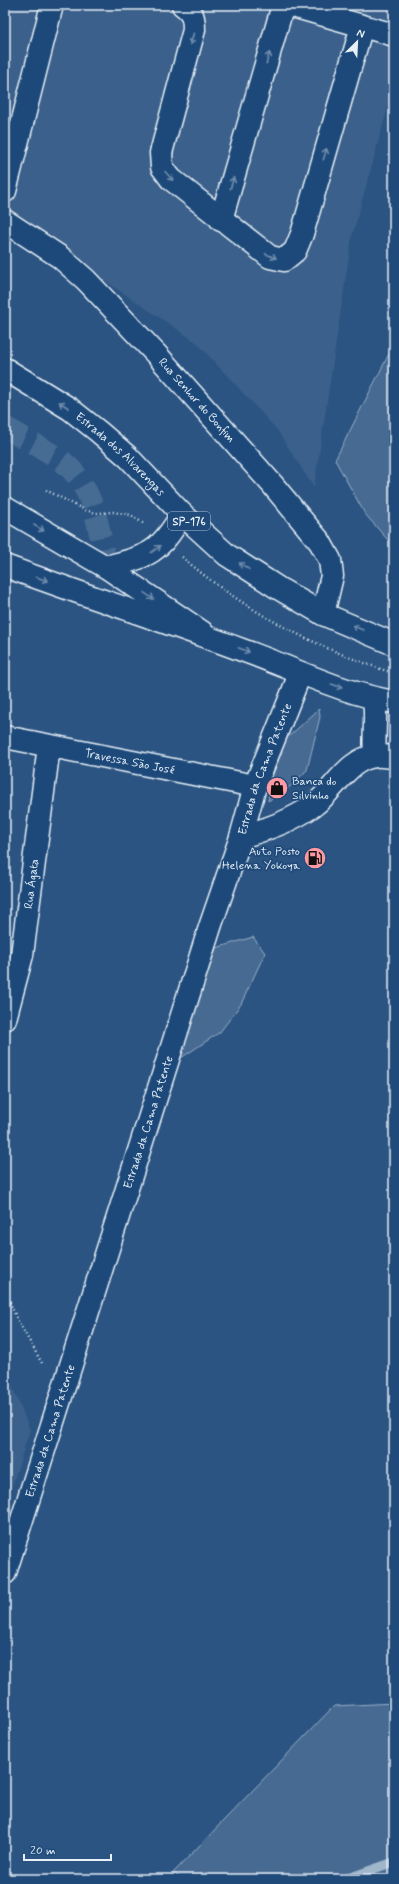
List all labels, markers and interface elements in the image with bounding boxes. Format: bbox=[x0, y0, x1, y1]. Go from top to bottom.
north arrow bbox=[337, 22, 377, 62]
text: N bbox=[354, 26, 367, 42]
one-way arrow bbox=[188, 32, 195, 45]
one-way arrow bbox=[265, 51, 272, 64]
one-way arrow bbox=[322, 147, 329, 160]
one-way arrow bbox=[165, 171, 174, 181]
one-way arrow bbox=[229, 176, 236, 189]
one-way arrow bbox=[265, 252, 277, 260]
street label: Rua Senhor do Bonfim bbox=[154, 355, 238, 446]
one-way arrow bbox=[59, 401, 70, 409]
street label: Estrada dos Alvarengas bbox=[72, 409, 169, 501]
road number: SP-176 bbox=[168, 512, 210, 530]
one-way arrow bbox=[33, 524, 45, 532]
one-way arrow bbox=[150, 545, 161, 553]
one-way arrow bbox=[239, 562, 250, 570]
one-way arrow bbox=[35, 576, 47, 584]
one-way arrow bbox=[144, 592, 155, 600]
one-way arrow bbox=[353, 624, 365, 632]
one-way arrow bbox=[237, 647, 249, 655]
one-way arrow bbox=[330, 683, 343, 690]
street label: Estrada da Cama Patente bbox=[235, 701, 296, 837]
street label: Travessa São José bbox=[83, 746, 176, 779]
place label: Banca do Silvinho bbox=[292, 774, 337, 804]
shop icon: Banca do Silvinho bbox=[264, 775, 290, 801]
place label: Auto Posto Helena Yokoya bbox=[222, 844, 301, 874]
fuel station icon: Auto Posto Helena Yokoya bbox=[302, 845, 328, 871]
street label: Rua Ágata bbox=[21, 858, 43, 910]
street label: Estrada da Cama Patente bbox=[120, 1054, 178, 1191]
street label: Estrada da Cama Patente bbox=[22, 1363, 80, 1500]
scale bar bbox=[24, 1836, 111, 1862]
text: 20 m bbox=[30, 1843, 56, 1859]

